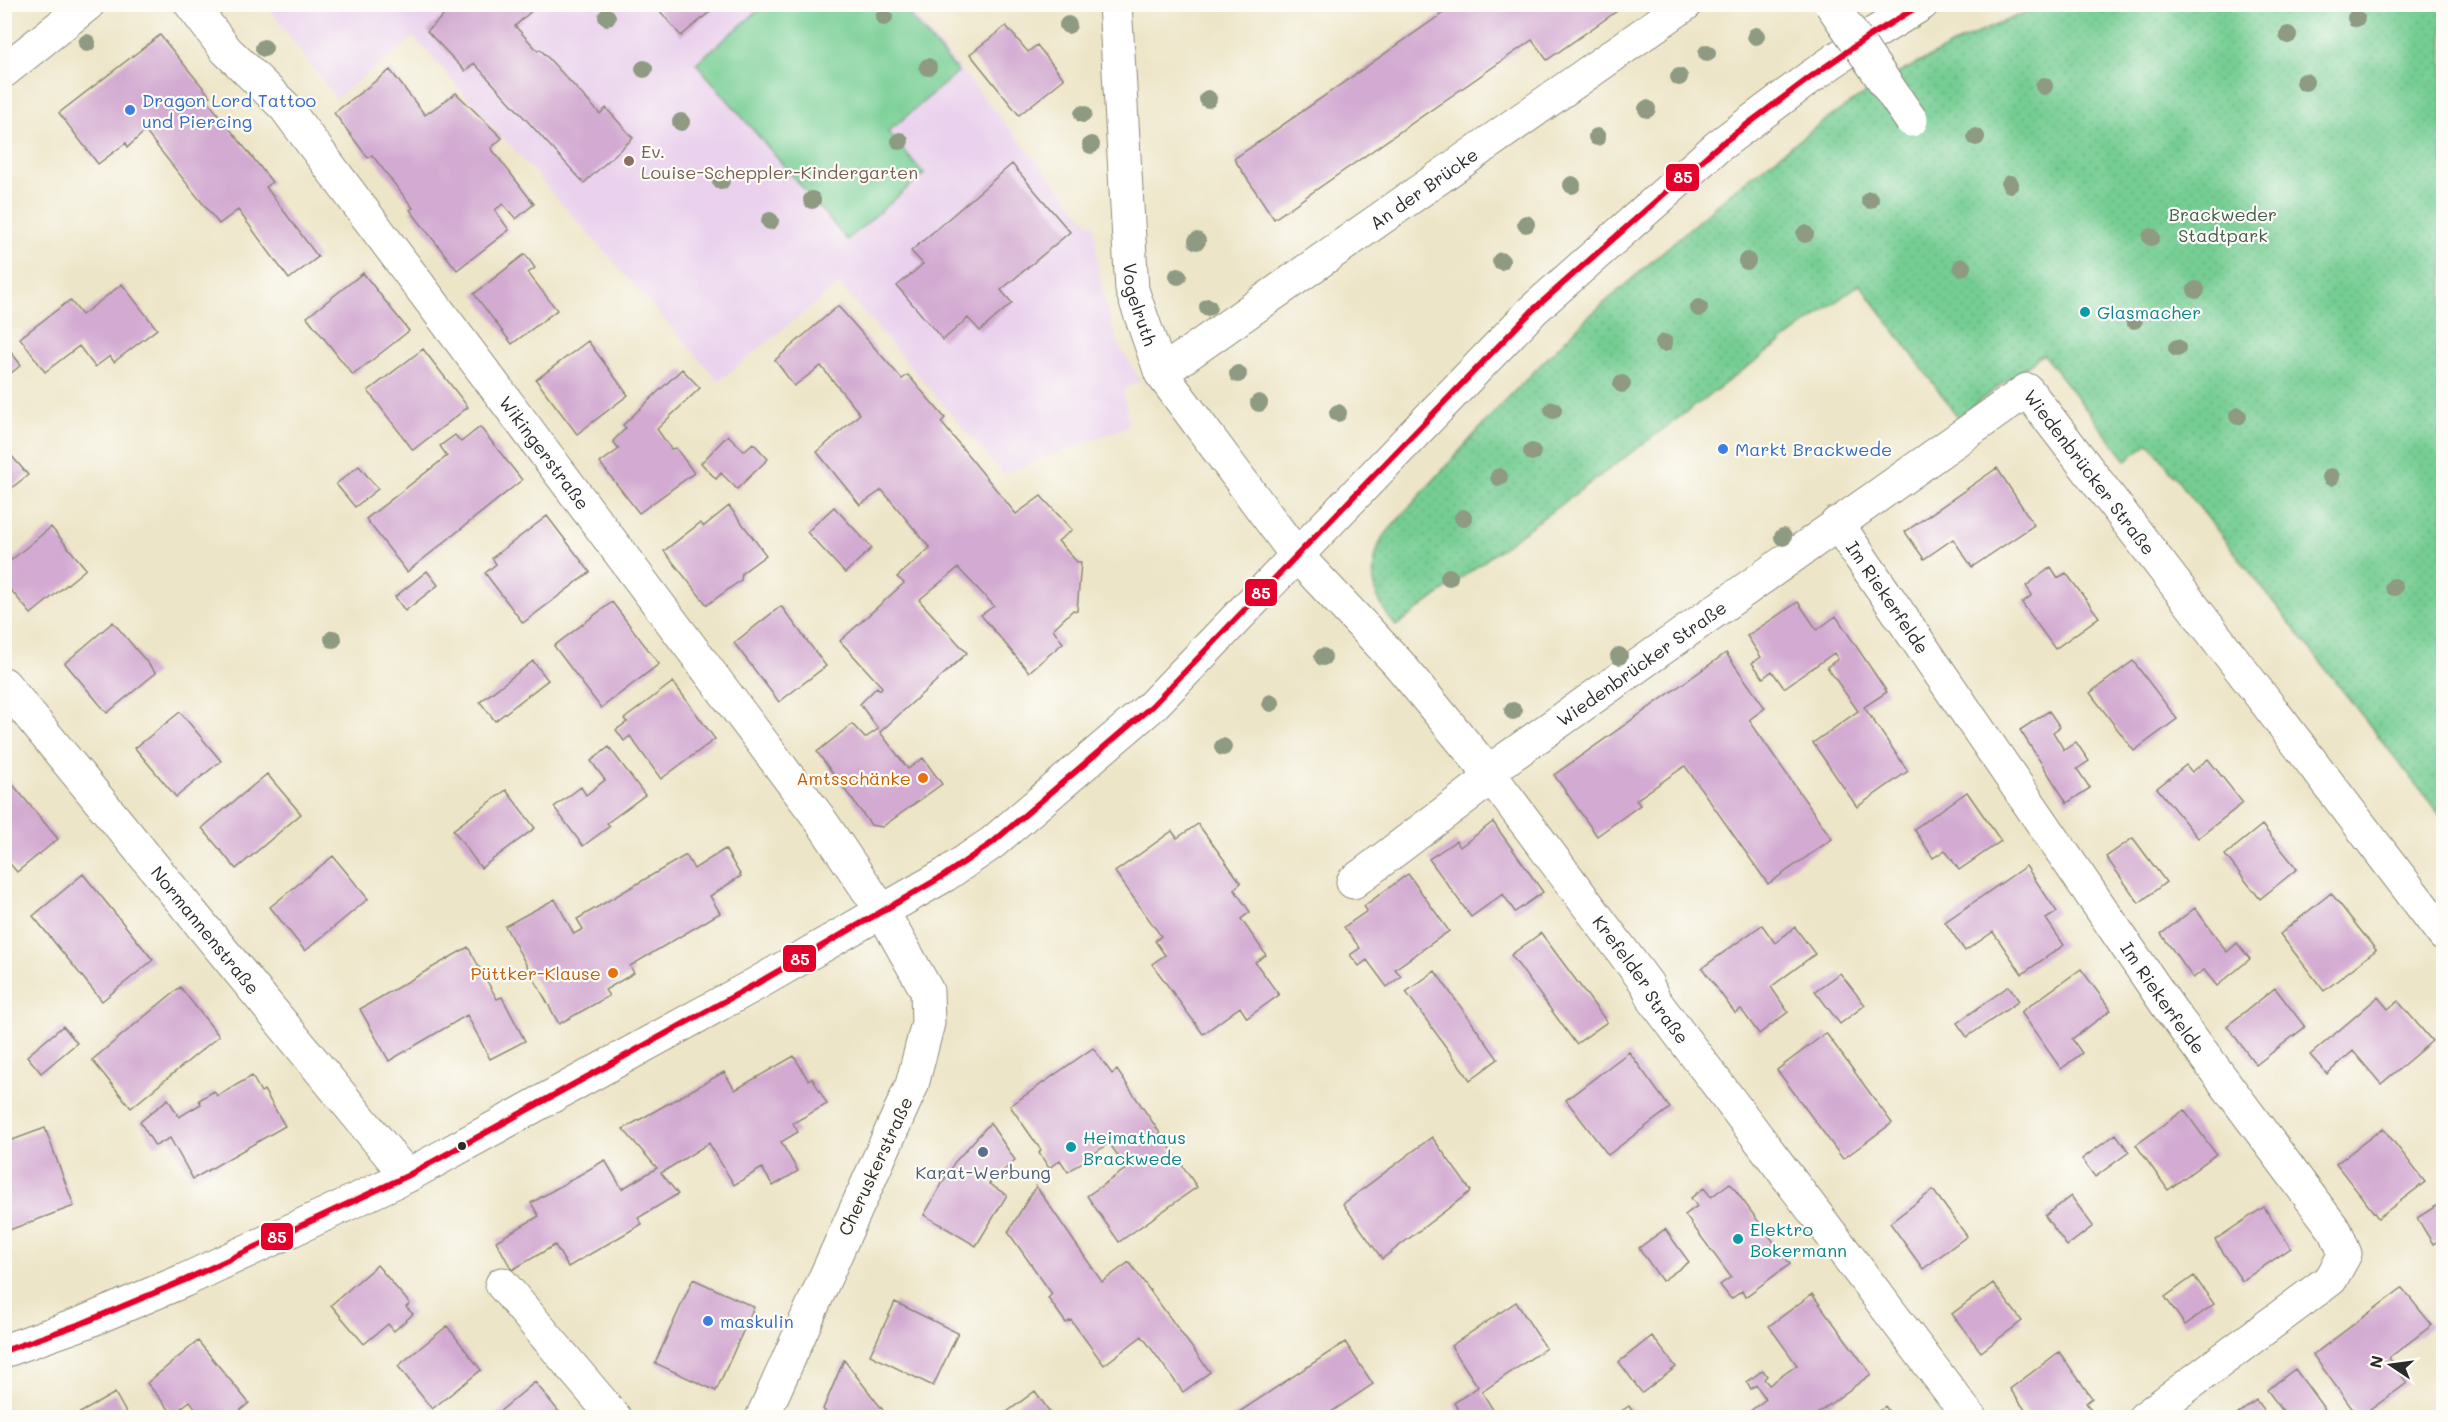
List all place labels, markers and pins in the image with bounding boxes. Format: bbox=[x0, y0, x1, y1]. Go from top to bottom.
place label: Dragon Lord Tattoo und Piercing bbox=[142, 88, 317, 133]
marker: Dragon Lord Tattoo und Piercing bbox=[123, 103, 137, 117]
place label: Ev. Louise-Scheppler-Kindergarten bbox=[641, 139, 918, 184]
marker: Ev. Louise-Scheppler-Kindergarten bbox=[622, 154, 636, 168]
place label: Glasmacher bbox=[2097, 300, 2201, 324]
marker: Glasmacher bbox=[2078, 305, 2092, 319]
place label: Markt Brackwede bbox=[1735, 437, 1892, 461]
marker: Markt Brackwede bbox=[1716, 442, 1730, 456]
place label: Amtsschänke bbox=[796, 766, 911, 790]
marker: Amtsschänke bbox=[916, 771, 930, 785]
place label: Püttker-Klause bbox=[471, 961, 601, 985]
marker: Püttker-Klause bbox=[606, 966, 620, 980]
place label: Heimathaus Brackwede bbox=[1083, 1125, 1186, 1170]
unlabelled marker bbox=[456, 1140, 468, 1152]
marker: Heimathaus Brackwede bbox=[1064, 1140, 1078, 1154]
marker: Karat-Werbung bbox=[976, 1145, 990, 1159]
place label: Karat-Werbung bbox=[915, 1160, 1051, 1184]
place label: Elektro Bokermann bbox=[1750, 1217, 1847, 1262]
marker: Elektro Bokermann bbox=[1731, 1232, 1745, 1246]
place label: maskulin bbox=[720, 1309, 794, 1333]
marker: maskulin bbox=[701, 1314, 715, 1328]

